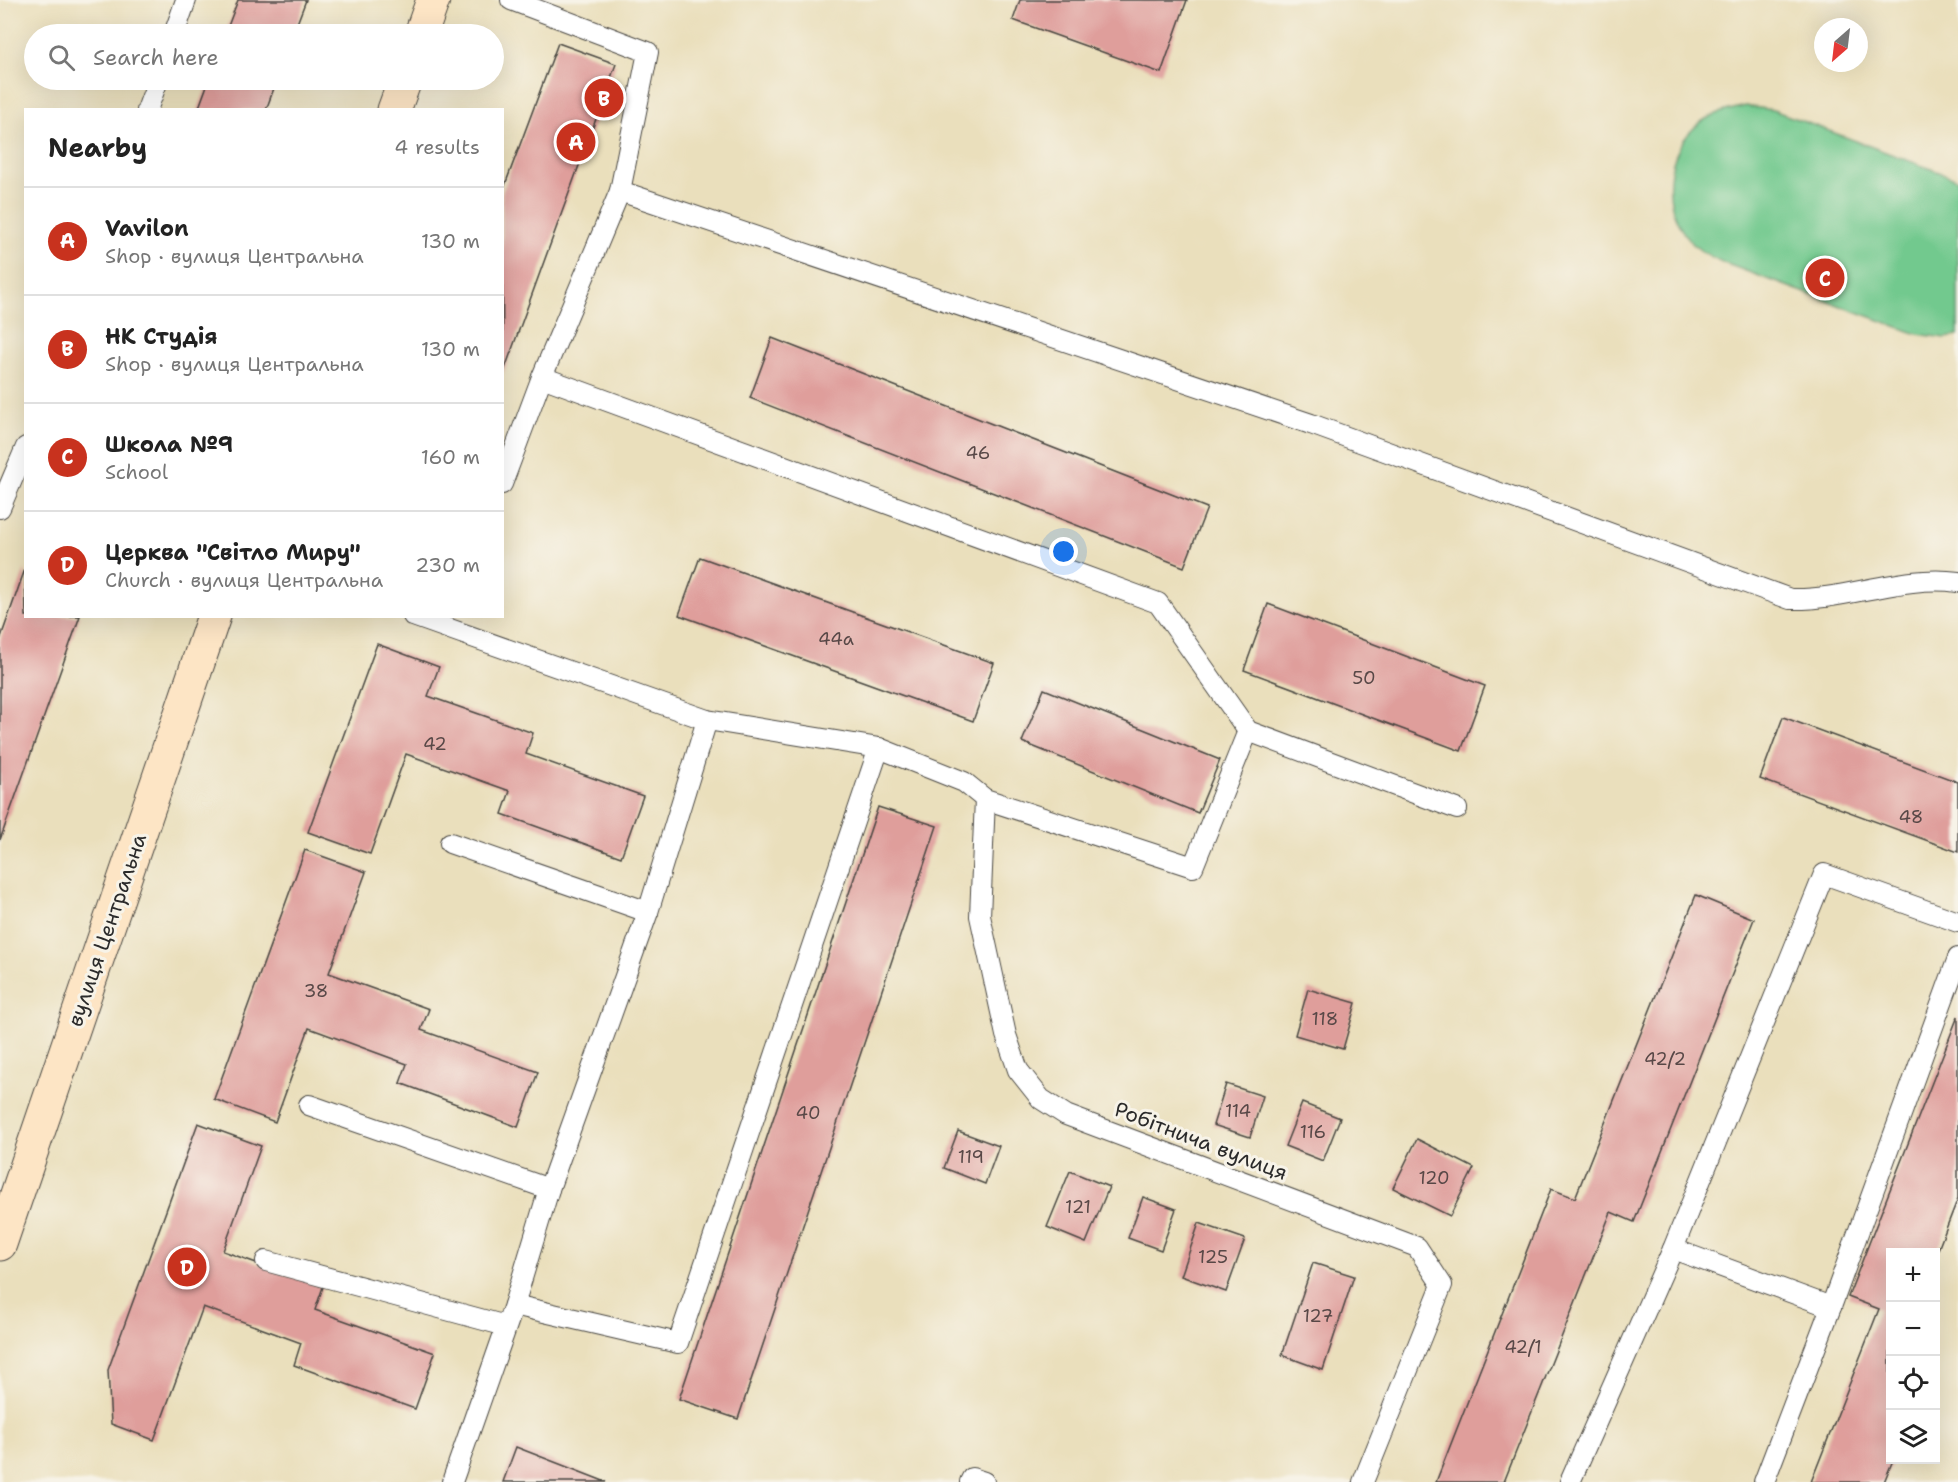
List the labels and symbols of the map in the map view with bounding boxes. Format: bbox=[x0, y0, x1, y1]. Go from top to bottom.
north arrow bbox=[1814, 18, 1868, 72]
pin: B bbox=[584, 76, 624, 120]
pin: A bbox=[556, 120, 596, 164]
pin: C bbox=[1806, 256, 1844, 300]
house number: 46 bbox=[966, 441, 990, 465]
your location bbox=[1049, 537, 1078, 566]
house number: 44а bbox=[818, 627, 854, 651]
house number: 50 bbox=[1352, 666, 1376, 690]
house number: 42 bbox=[423, 732, 447, 756]
house number: 48 bbox=[1899, 805, 1923, 829]
street label: вулиця Центральна bbox=[61, 830, 153, 1030]
house number: 38 bbox=[304, 979, 328, 1003]
house number: 118 bbox=[1312, 1007, 1338, 1031]
house number: 42/2 bbox=[1644, 1047, 1686, 1071]
street label: Робітнича вулиця bbox=[1111, 1095, 1291, 1187]
house number: 114 bbox=[1225, 1099, 1251, 1123]
house number: 40 bbox=[795, 1101, 821, 1125]
house number: 116 bbox=[1300, 1120, 1326, 1144]
house number: 119 bbox=[958, 1145, 984, 1169]
house number: 120 bbox=[1418, 1166, 1450, 1190]
house number: 121 bbox=[1065, 1195, 1091, 1219]
pin: D bbox=[168, 1244, 207, 1290]
house number: 125 bbox=[1198, 1245, 1228, 1269]
house number: 127 bbox=[1303, 1304, 1333, 1328]
house number: 42/1 bbox=[1504, 1335, 1542, 1359]

